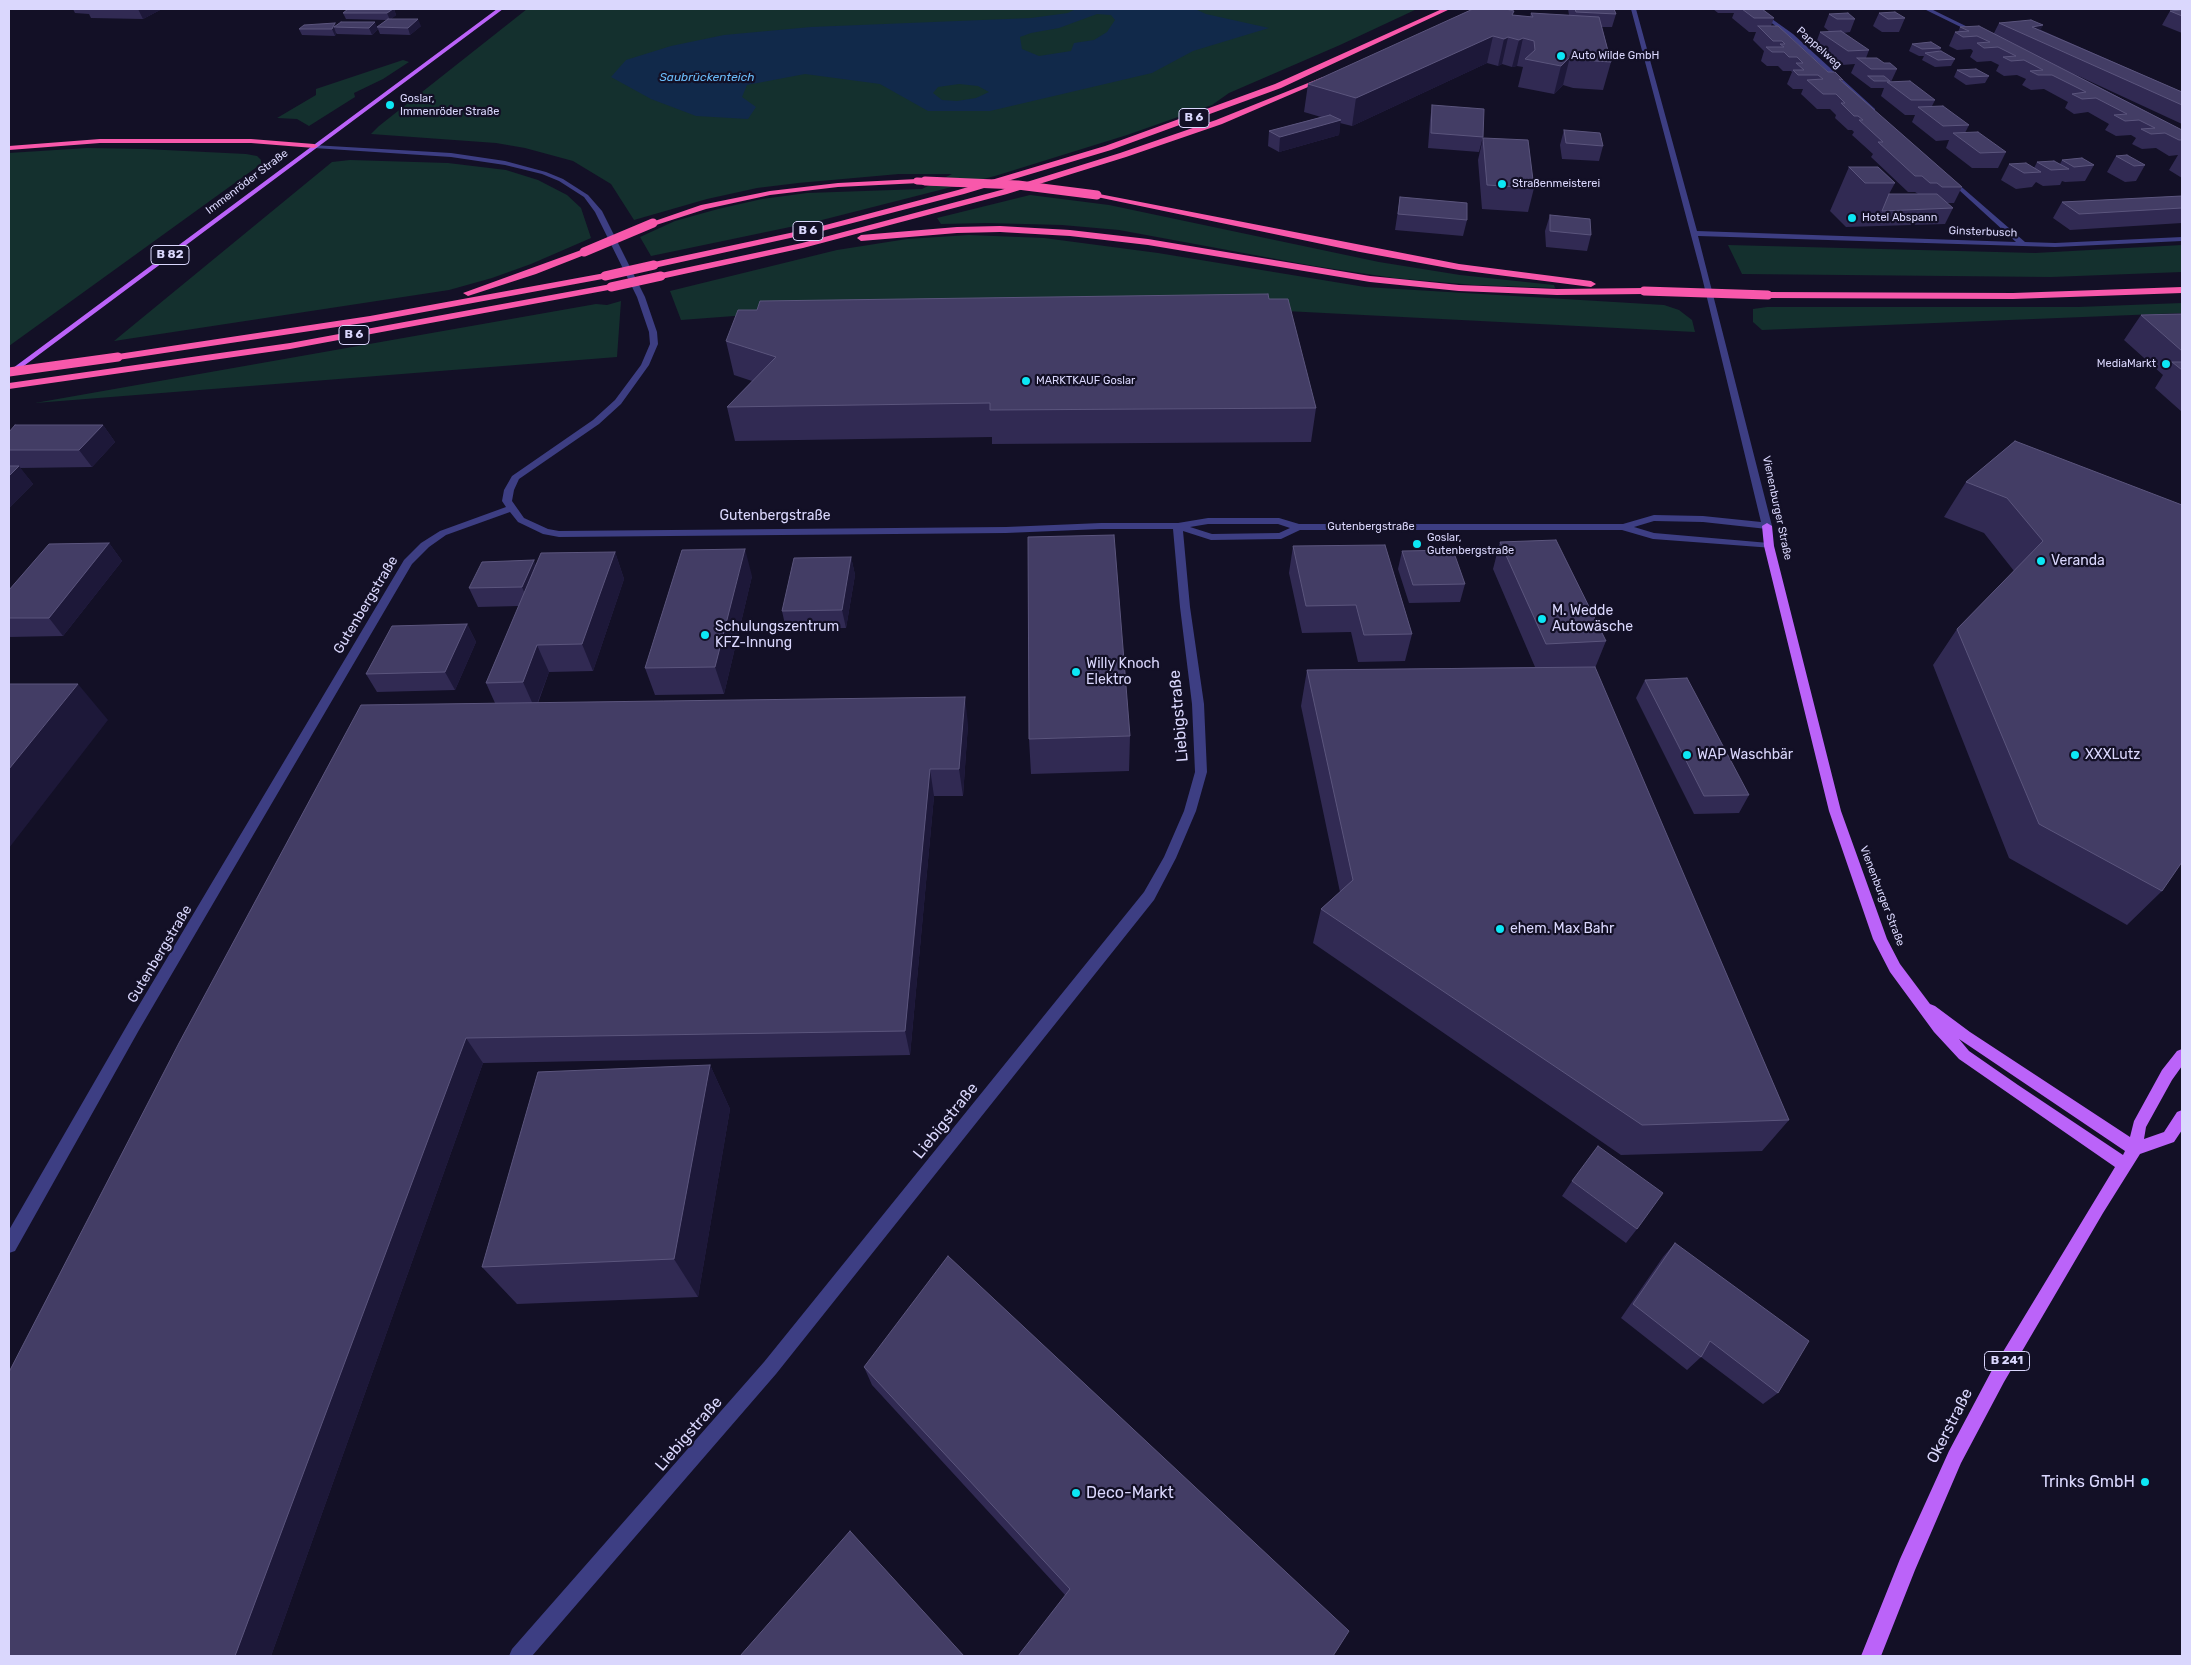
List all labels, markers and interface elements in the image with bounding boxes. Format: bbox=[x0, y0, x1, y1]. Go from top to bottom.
street label: Pappelweg bbox=[1794, 24, 1844, 72]
place label: Auto Wilde GmbH bbox=[1571, 49, 1659, 63]
marker: Auto Wilde GmbH bbox=[1555, 50, 1567, 62]
water label: Saubrückenteich bbox=[659, 71, 755, 85]
place label: Goslar, Immenröder Straße bbox=[400, 92, 499, 118]
marker: Goslar, Immenröder Straße bbox=[384, 99, 396, 111]
road number: B 6 bbox=[1179, 109, 1209, 128]
street label: Immenröder Straße bbox=[203, 147, 291, 217]
place label: Straßenmeisterei bbox=[1512, 177, 1600, 191]
marker: Straßenmeisterei bbox=[1496, 178, 1508, 190]
place label: Hotel Abspann bbox=[1862, 211, 1937, 225]
marker: Hotel Abspann bbox=[1846, 212, 1858, 224]
road number: B 6 bbox=[793, 222, 823, 240]
street label: Ginsterbusch bbox=[1948, 224, 2018, 240]
road number: B 82 bbox=[151, 246, 189, 264]
road number: B 6 bbox=[339, 326, 369, 344]
place label: MediaMarkt bbox=[2097, 357, 2156, 371]
marker: MediaMarkt bbox=[2160, 358, 2172, 370]
place label: MARKTKAUF Goslar bbox=[1036, 374, 1135, 388]
marker: MARKTKAUF Goslar bbox=[1020, 375, 1032, 387]
street label: Vienenburger Straße bbox=[1759, 455, 1795, 561]
street label: Gutenbergstraße bbox=[719, 508, 831, 524]
street label: Gutenbergstraße bbox=[1327, 520, 1415, 534]
place label: Goslar, Gutenbergstraße bbox=[1427, 531, 1514, 557]
marker: Goslar, Gutenbergstraße bbox=[1411, 538, 1423, 550]
street label: Gutenbergstraße bbox=[330, 553, 402, 657]
place label: Veranda bbox=[2051, 553, 2105, 569]
marker: Veranda bbox=[2035, 555, 2047, 567]
place label: M. Wedde Autowäsche bbox=[1552, 603, 1633, 636]
marker: M. Wedde Autowäsche bbox=[1536, 613, 1548, 625]
place label: Schulungszentrum KFZ-Innung bbox=[715, 619, 839, 652]
marker: Schulungszentrum KFZ-Innung bbox=[699, 629, 711, 641]
place label: Willy Knoch Elektro bbox=[1086, 656, 1160, 689]
marker: Willy Knoch Elektro bbox=[1070, 666, 1082, 678]
street label: Liebigstraße bbox=[1165, 669, 1193, 763]
place label: WAP Waschbär bbox=[1697, 747, 1793, 763]
place label: XXXLutz bbox=[2085, 747, 2140, 763]
marker: WAP Waschbär bbox=[1681, 749, 1693, 761]
marker: XXXLutz bbox=[2069, 749, 2081, 761]
street label: Vienenburger Straße bbox=[1857, 844, 1907, 948]
street label: Gutenbergstraße bbox=[124, 902, 196, 1006]
place label: ehem. Max Bahr bbox=[1510, 921, 1614, 937]
marker: ehem. Max Bahr bbox=[1494, 923, 1506, 935]
street label: Liebigstraße bbox=[909, 1079, 983, 1163]
road number: B 241 bbox=[1984, 1352, 2030, 1370]
street label: Okerstraße bbox=[1923, 1385, 1977, 1467]
street label: Liebigstraße bbox=[651, 1393, 727, 1475]
place label: Trinks GmbH bbox=[2041, 1472, 2135, 1492]
marker: Trinks GmbH bbox=[2139, 1476, 2151, 1488]
place label: Deco-Markt bbox=[1086, 1483, 1174, 1503]
marker: Deco-Markt bbox=[1070, 1487, 1082, 1499]

